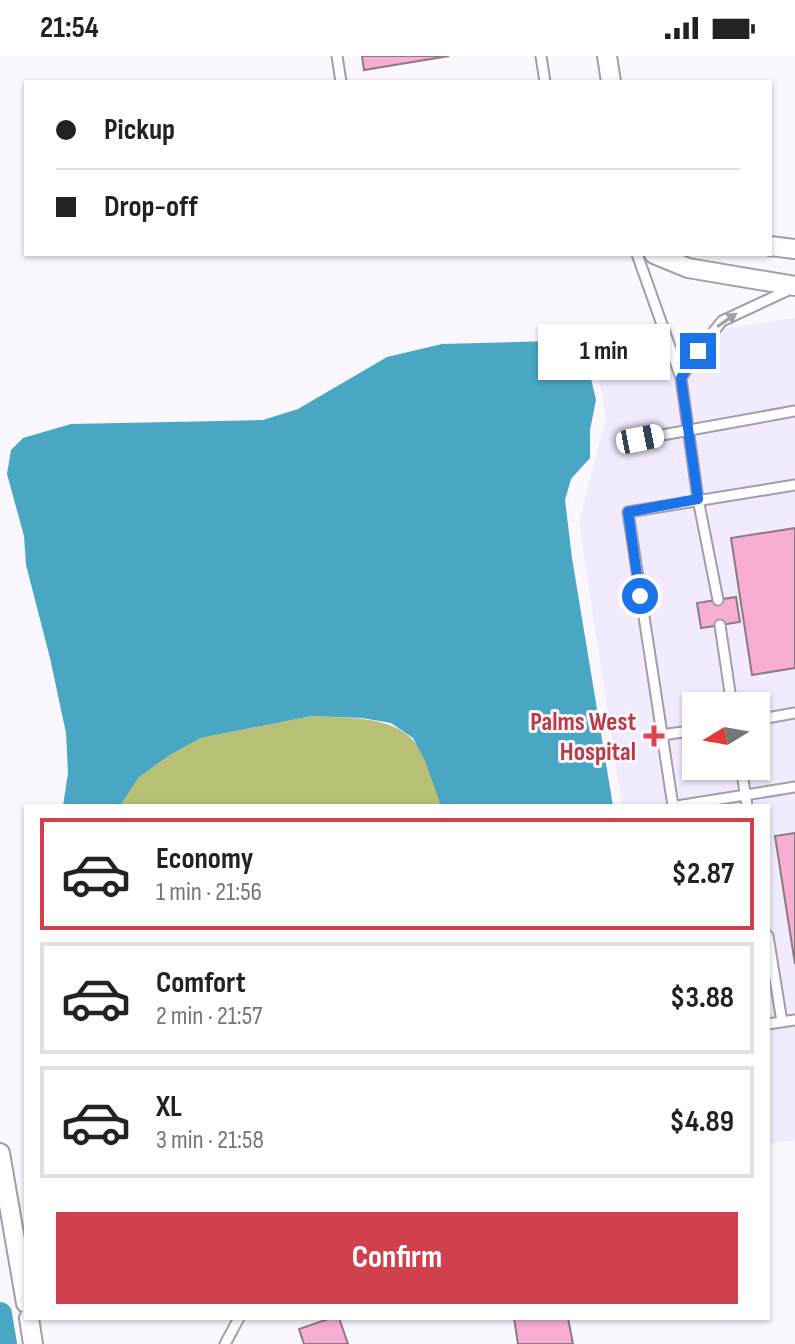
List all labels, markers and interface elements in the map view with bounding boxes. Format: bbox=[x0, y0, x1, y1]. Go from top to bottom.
text: 21:54 bbox=[40, 10, 99, 46]
text: Pickup bbox=[104, 112, 175, 148]
text: Drop-off bbox=[104, 189, 198, 225]
one-way arrow bbox=[717, 313, 738, 328]
callout: 1 min bbox=[538, 323, 670, 379]
route end bbox=[680, 333, 716, 369]
text: 1 min bbox=[580, 336, 628, 367]
car bbox=[614, 423, 666, 455]
route start bbox=[622, 578, 658, 614]
north arrow bbox=[682, 692, 770, 780]
map controls bbox=[682, 692, 770, 780]
place label: Palms West Hospital bbox=[530, 707, 636, 768]
marker: Palms West Hospital bbox=[643, 725, 665, 747]
icon: car bbox=[60, 838, 132, 910]
text: Economy bbox=[156, 841, 253, 877]
text: $2.87 bbox=[672, 856, 734, 892]
text: 1 min · 21:56 bbox=[156, 877, 262, 908]
icon: car bbox=[60, 962, 132, 1034]
text: Comfort bbox=[156, 965, 246, 1001]
text: $3.88 bbox=[670, 980, 734, 1016]
text: 2 min · 21:57 bbox=[156, 1001, 262, 1032]
icon: car bbox=[60, 1086, 132, 1158]
text: XL bbox=[156, 1089, 182, 1125]
text: $4.89 bbox=[670, 1104, 734, 1140]
text: 3 min · 21:58 bbox=[156, 1125, 264, 1156]
button: Confirm bbox=[56, 1212, 738, 1304]

